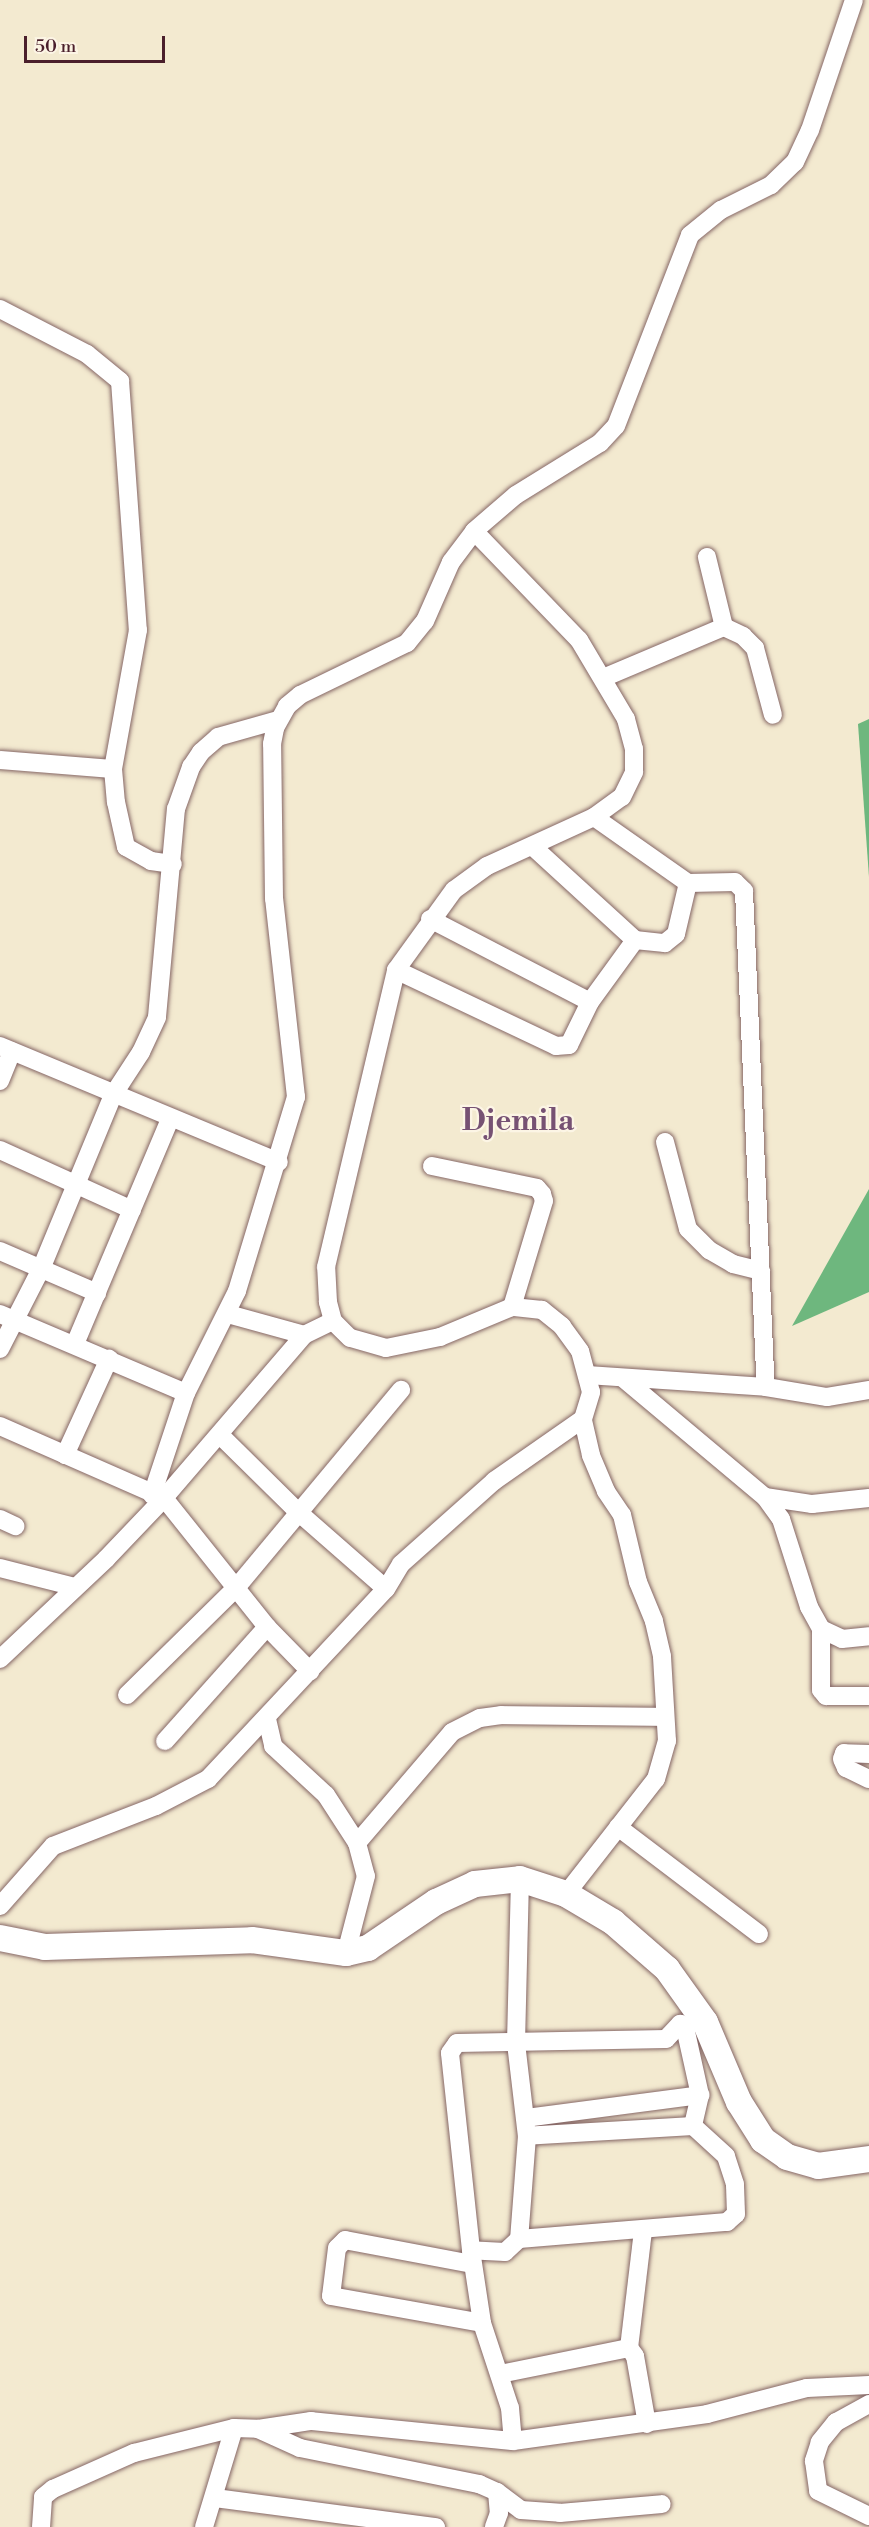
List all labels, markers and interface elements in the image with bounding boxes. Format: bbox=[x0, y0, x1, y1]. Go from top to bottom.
scale bar bbox=[27, 24, 168, 62]
text: 50 m bbox=[35, 35, 76, 58]
district label: Djemila bbox=[462, 1103, 574, 1139]

